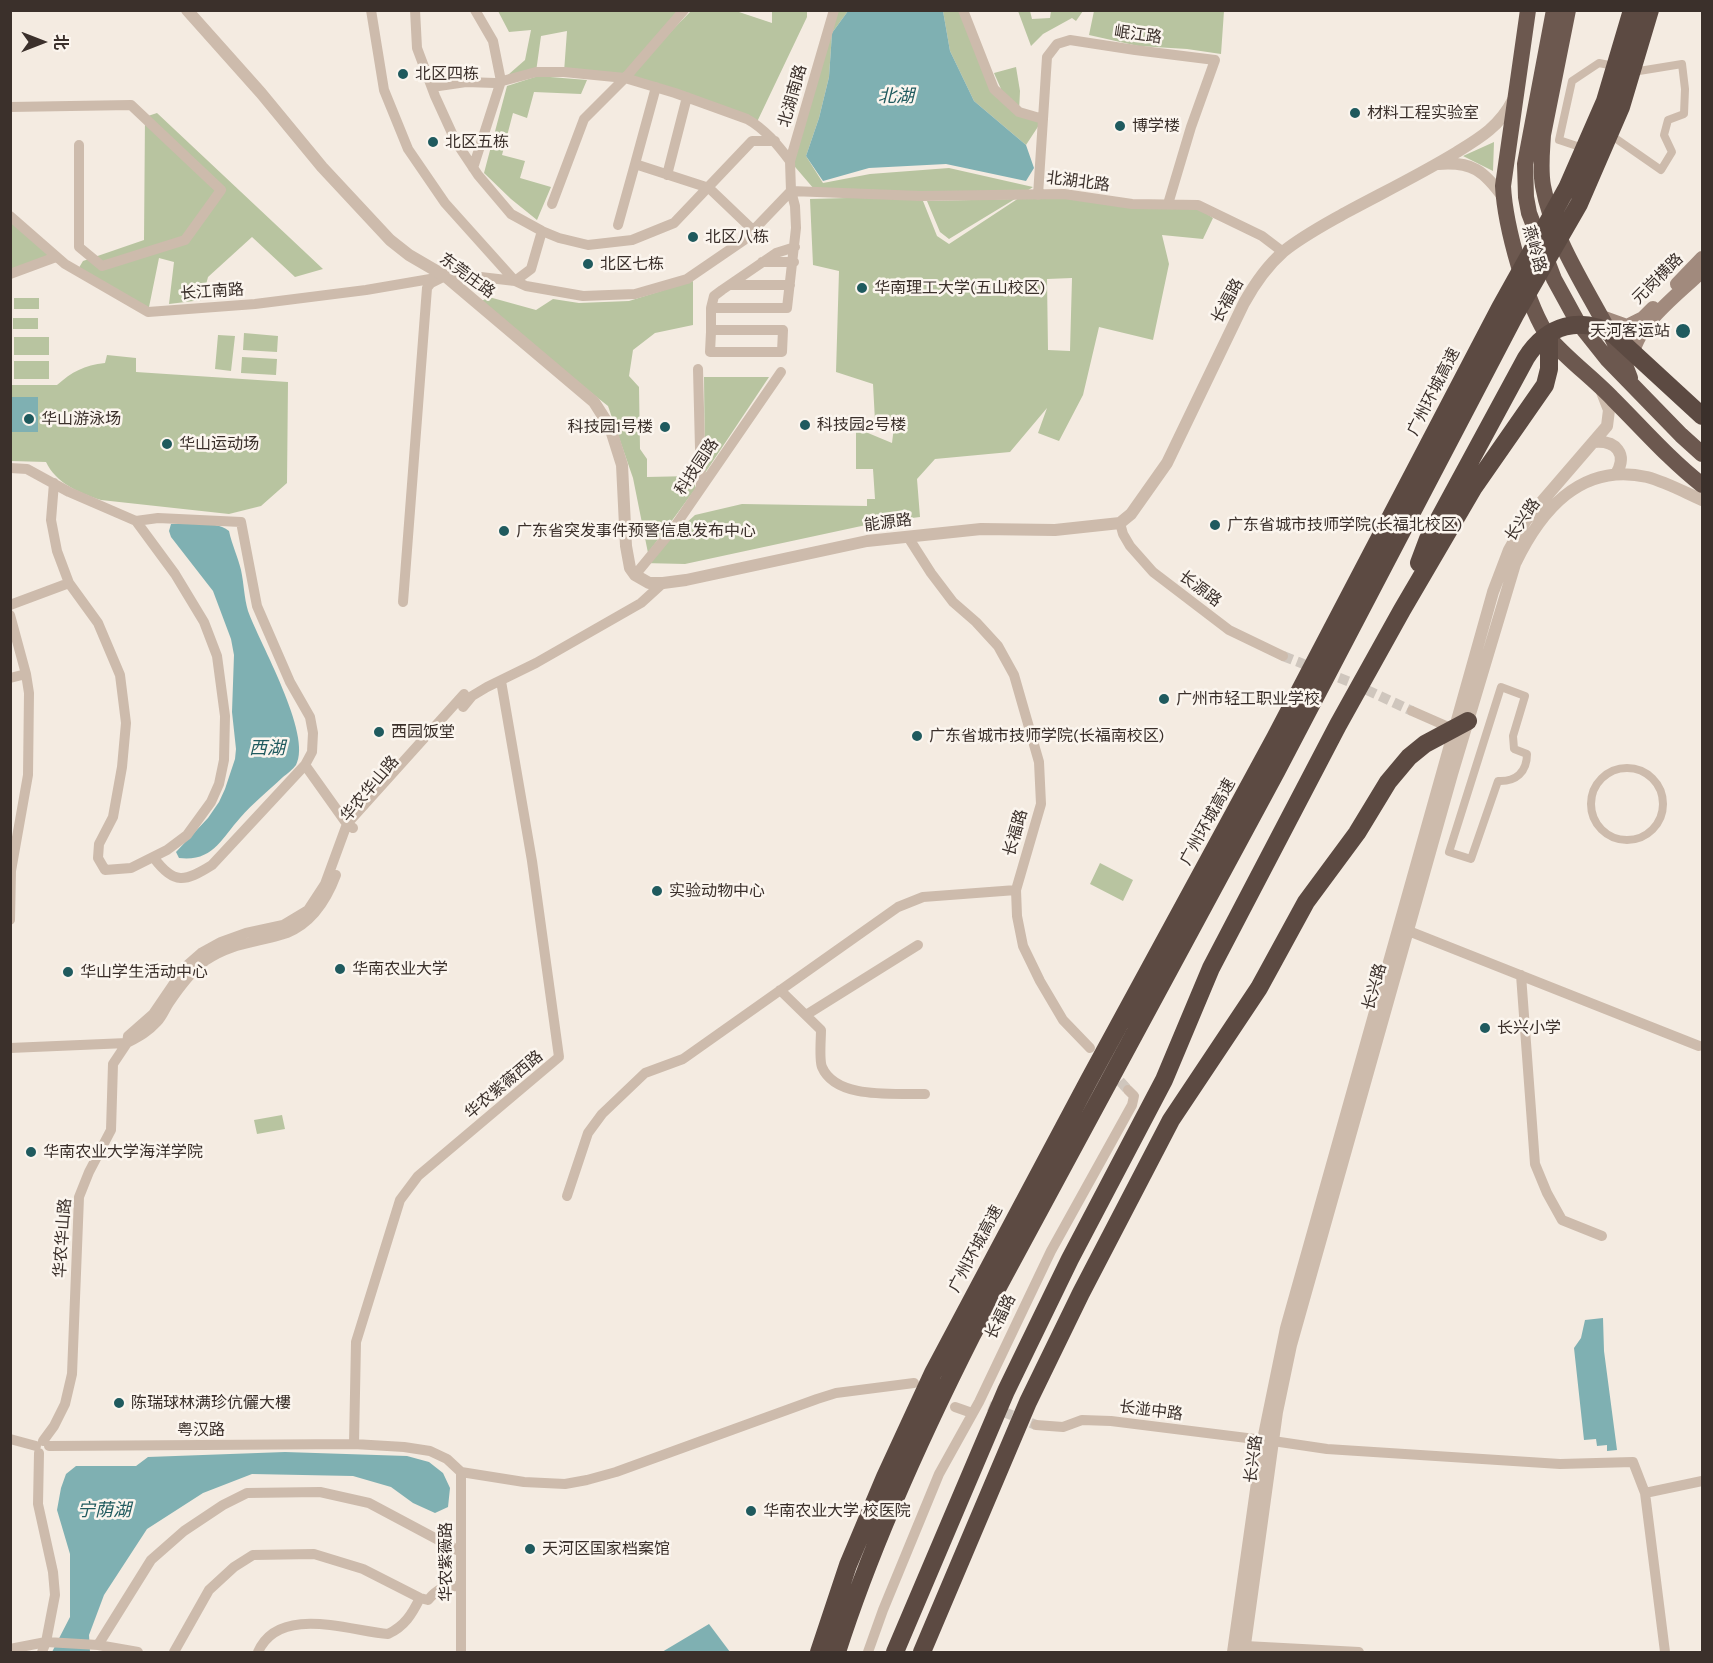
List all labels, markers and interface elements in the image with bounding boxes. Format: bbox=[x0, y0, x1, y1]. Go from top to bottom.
north arrow bbox=[12, 12, 72, 72]
street label: 岷江路 bbox=[1113, 22, 1163, 48]
text: 北 bbox=[51, 34, 70, 50]
street label: 北湖南路 bbox=[775, 63, 811, 129]
place label: 北区四栋 bbox=[415, 64, 479, 84]
marker: 北区四栋 bbox=[396, 67, 410, 81]
water label: 北湖 bbox=[878, 86, 914, 108]
place label: 材料工程实验室 bbox=[1367, 103, 1479, 123]
marker: 材料工程实验室 bbox=[1348, 106, 1362, 120]
place label: 博学楼 bbox=[1132, 116, 1180, 136]
marker: 博学楼 bbox=[1113, 119, 1127, 133]
place label: 北区五栋 bbox=[445, 132, 509, 152]
marker: 北区五栋 bbox=[426, 135, 440, 149]
street label: 北湖北路 bbox=[1045, 169, 1111, 195]
street label: 燕岭路 bbox=[1518, 223, 1550, 275]
place label: 北区八栋 bbox=[705, 227, 769, 247]
marker: 北区八栋 bbox=[686, 230, 700, 244]
street label: 东莞庄路 bbox=[435, 249, 499, 303]
street label: 元岗横路 bbox=[1629, 250, 1687, 308]
place label: 北区七栋 bbox=[600, 254, 664, 274]
marker: 北区七栋 bbox=[581, 257, 595, 271]
street label: 长福路 bbox=[1208, 275, 1248, 327]
place label: 华南理工大学(五山校区) bbox=[874, 278, 1045, 298]
street label: 长江南路 bbox=[179, 280, 245, 304]
marker: 华南理工大学(五山校区) bbox=[855, 281, 869, 295]
place label: 天河客运站 bbox=[1590, 321, 1670, 341]
marker: 天河客运站 bbox=[1674, 322, 1692, 340]
street label: 广州环城高速 bbox=[1404, 345, 1464, 439]
place label: 华山游泳场 bbox=[41, 409, 121, 429]
marker: 华山游泳场 bbox=[22, 412, 36, 426]
place label: 科技园2号楼 bbox=[817, 415, 906, 435]
place label: 科技园1号楼 bbox=[568, 417, 653, 437]
marker: 科技园2号楼 bbox=[798, 418, 812, 432]
marker: 科技园1号楼 bbox=[658, 420, 672, 434]
place label: 华山运动场 bbox=[179, 434, 259, 454]
street label: 科技园路 bbox=[671, 435, 723, 499]
marker: 华山运动场 bbox=[160, 437, 174, 451]
street label: 长兴路 bbox=[1501, 495, 1545, 545]
street label: 能源路 bbox=[863, 511, 913, 535]
place label: 广东省城市技师学院(长福北校区) bbox=[1227, 515, 1462, 535]
marker: 广东省城市技师学院(长福北校区) bbox=[1208, 518, 1222, 532]
place label: 广东省突发事件预警信息发布中心 bbox=[516, 521, 756, 541]
marker: 广东省突发事件预警信息发布中心 bbox=[497, 524, 511, 538]
street label: 长源路 bbox=[1175, 567, 1225, 611]
place label: 广州市轻工职业学校 bbox=[1176, 689, 1320, 709]
marker: 广州市轻工职业学校 bbox=[1157, 692, 1171, 706]
place label: 西园饭堂 bbox=[391, 722, 455, 742]
marker: 西园饭堂 bbox=[372, 725, 386, 739]
place label: 广东省城市技师学院(长福南校区) bbox=[929, 726, 1164, 746]
marker: 广东省城市技师学院(长福南校区) bbox=[910, 729, 924, 743]
water label: 西湖 bbox=[249, 738, 285, 760]
street label: 华农华山路 bbox=[337, 752, 403, 826]
street label: 广州环城高速 bbox=[1176, 775, 1240, 869]
street label: 长福路 bbox=[1000, 807, 1032, 859]
place label: 实验动物中心 bbox=[669, 881, 765, 901]
marker: 实验动物中心 bbox=[650, 884, 664, 898]
place label: 华南农业大学 bbox=[352, 959, 448, 979]
street label: 长兴路 bbox=[1359, 961, 1391, 1013]
place label: 华山学生活动中心 bbox=[80, 962, 208, 982]
marker: 华南农业大学 bbox=[333, 962, 347, 976]
marker: 华山学生活动中心 bbox=[61, 965, 75, 979]
place label: 长兴小学 bbox=[1497, 1018, 1561, 1038]
marker: 长兴小学 bbox=[1478, 1021, 1492, 1035]
street label: 华农紫薇西路 bbox=[461, 1047, 547, 1123]
place label: 华南农业大学海洋学院 bbox=[43, 1142, 203, 1162]
marker: 华南农业大学海洋学院 bbox=[24, 1145, 38, 1159]
street label: 华农华山路 bbox=[51, 1197, 75, 1279]
street label: 广州环城高速 bbox=[945, 1202, 1007, 1296]
street label: 长福路 bbox=[982, 1291, 1020, 1343]
place label: 陈瑞球林满珍伉儷大樓 bbox=[131, 1393, 291, 1413]
marker: 陈瑞球林满珍伉儷大樓 bbox=[112, 1396, 126, 1410]
street label: 长湴中路 bbox=[1118, 1398, 1184, 1424]
street label: 粤汉路 bbox=[177, 1420, 225, 1440]
street label: 长兴路 bbox=[1242, 1434, 1266, 1484]
water label: 宁荫湖 bbox=[77, 1500, 131, 1522]
place label: 华南农业大学 校医院 bbox=[763, 1501, 911, 1521]
marker: 华南农业大学 校医院 bbox=[744, 1504, 758, 1518]
street label: 华农紫薇路 bbox=[436, 1522, 456, 1602]
place label: 天河区国家档案馆 bbox=[542, 1539, 670, 1559]
marker: 天河区国家档案馆 bbox=[523, 1542, 537, 1556]

